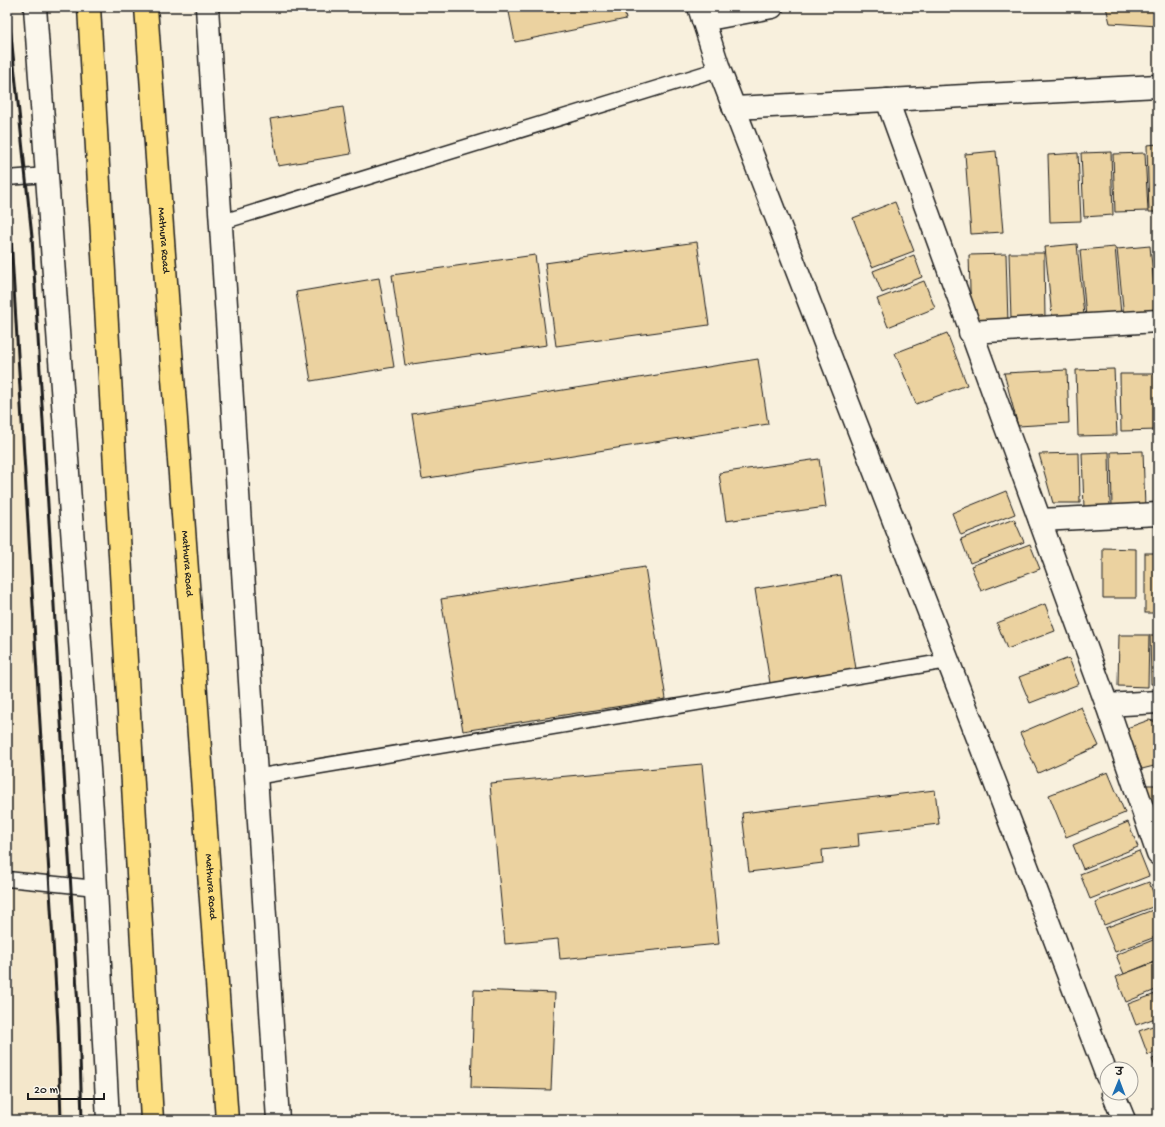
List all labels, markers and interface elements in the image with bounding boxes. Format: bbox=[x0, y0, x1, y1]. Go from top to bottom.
street label: Mathura Road bbox=[155, 207, 171, 275]
street label: Mathura Road bbox=[178, 530, 195, 598]
street label: Mathura Road bbox=[202, 853, 219, 922]
north arrow bbox=[1099, 1061, 1139, 1101]
text: उ bbox=[1114, 1066, 1125, 1079]
scale bar bbox=[28, 1075, 104, 1101]
text: 20 m bbox=[34, 1084, 59, 1098]

